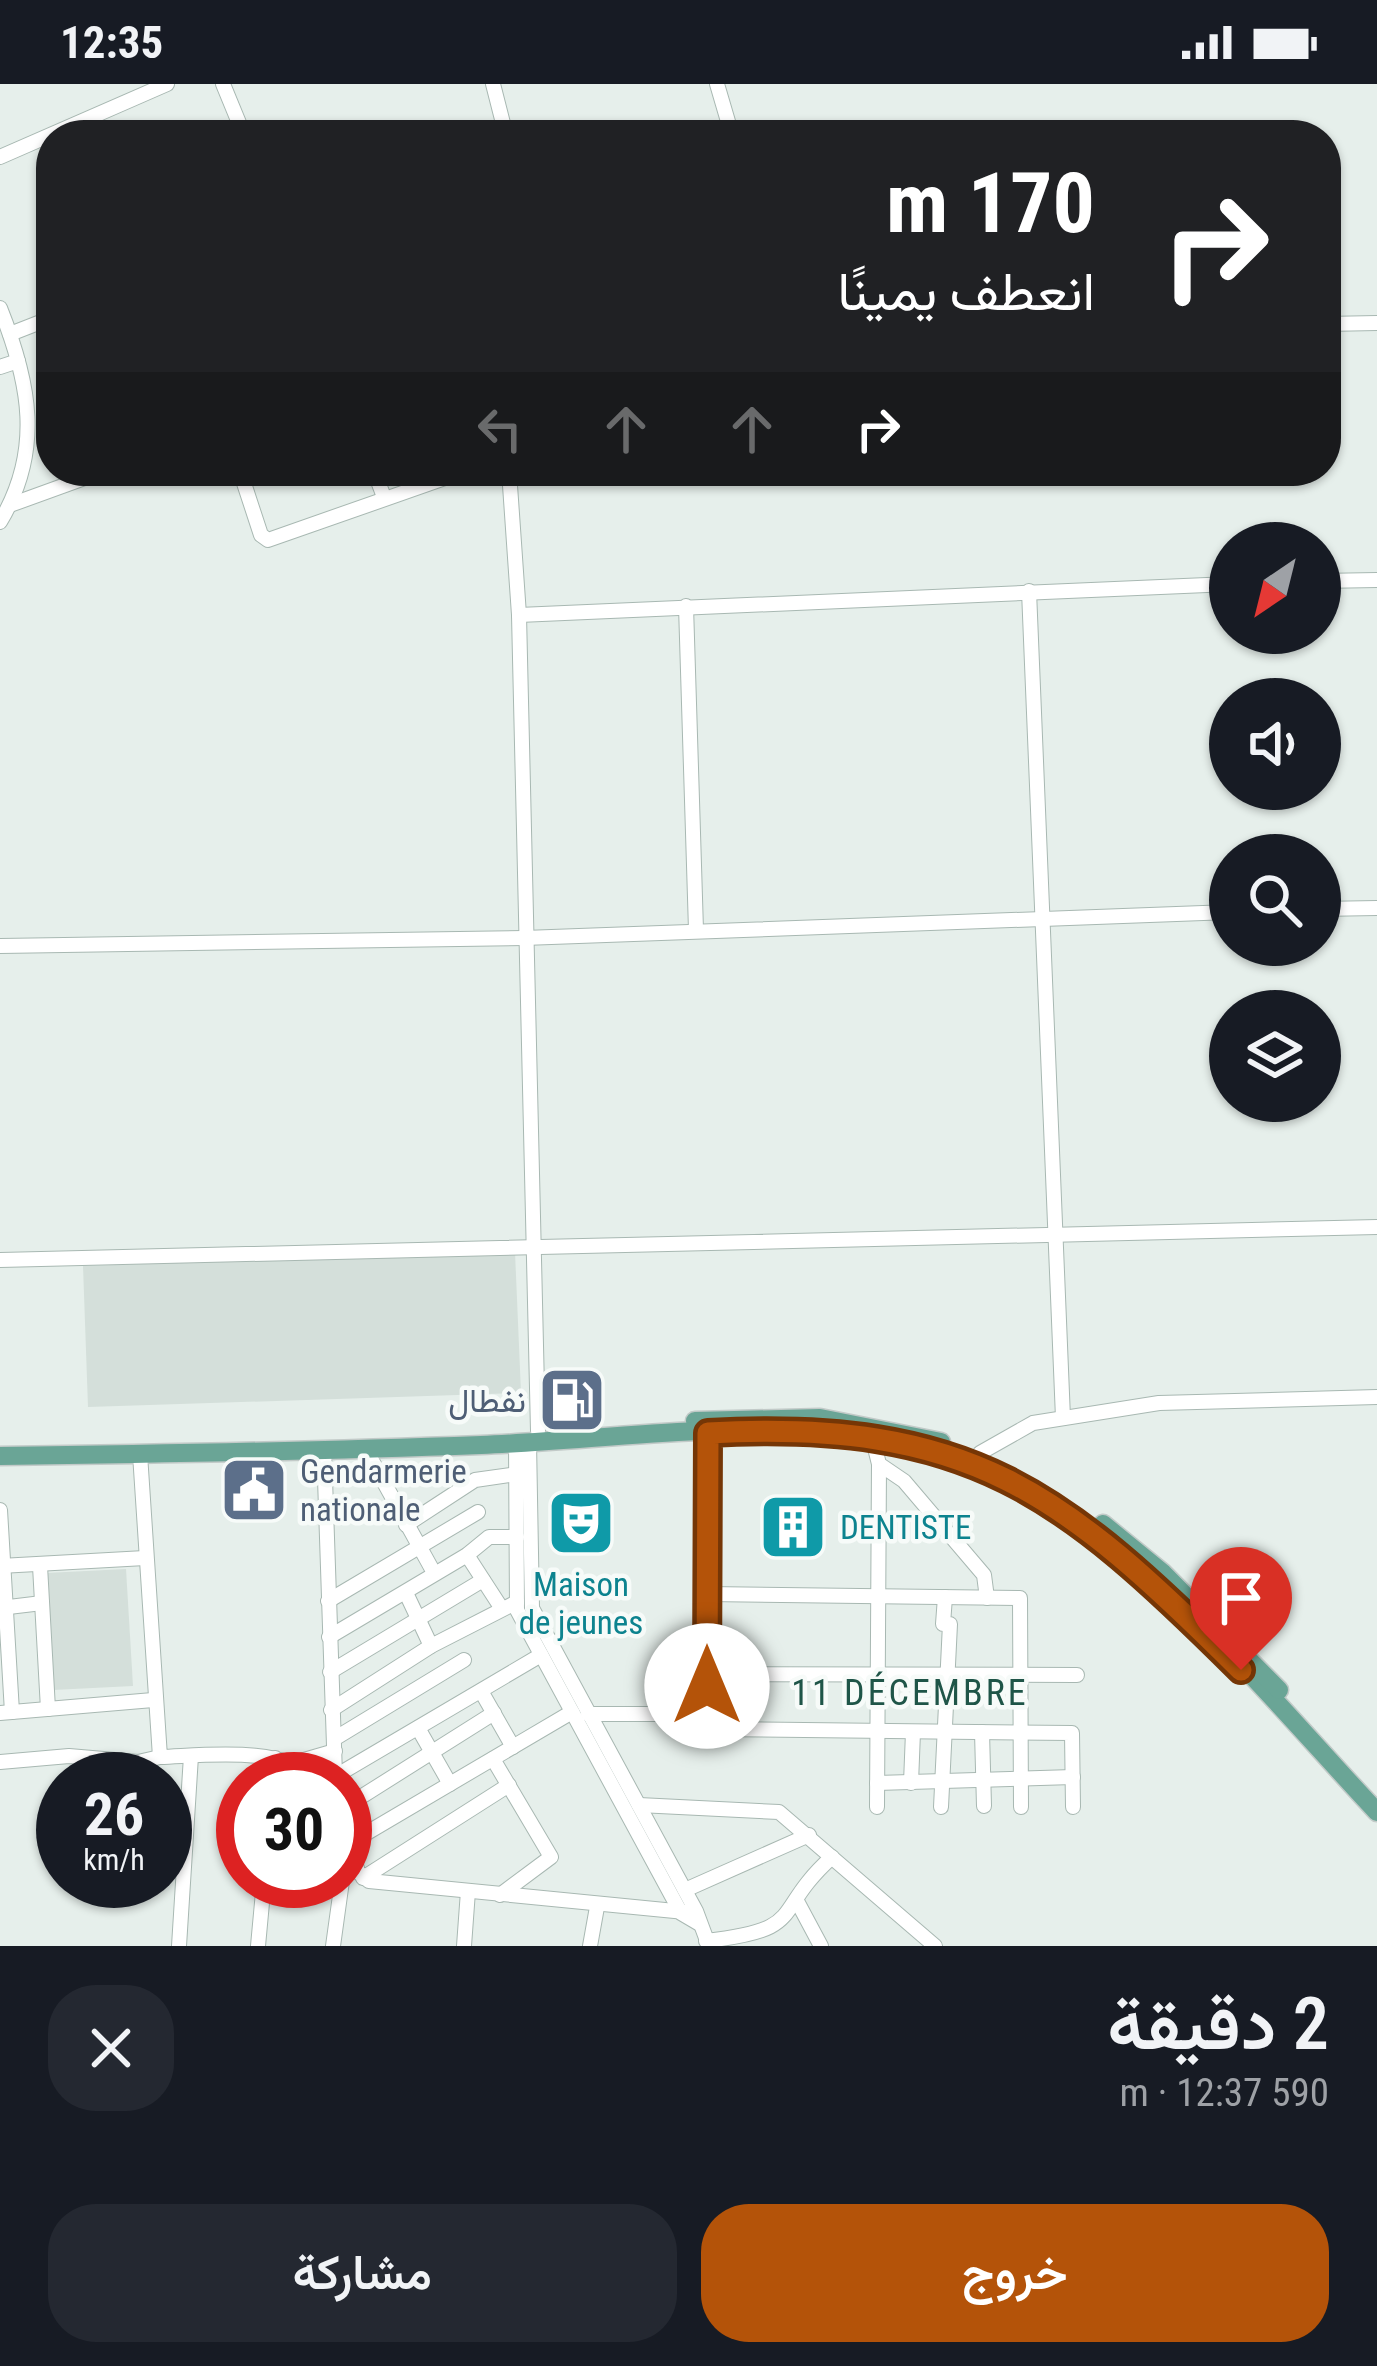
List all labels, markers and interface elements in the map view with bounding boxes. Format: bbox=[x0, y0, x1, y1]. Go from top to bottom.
text: 12:35 bbox=[60, 16, 163, 69]
text: 170 m bbox=[886, 154, 1095, 253]
icon: right bbox=[1137, 168, 1293, 324]
text: انعطف يمينًا bbox=[837, 260, 1095, 323]
icon: left bbox=[467, 396, 533, 462]
icon: ahead bbox=[593, 396, 659, 462]
icon: ahead bbox=[719, 396, 785, 462]
icon: right bbox=[845, 396, 911, 462]
north arrow bbox=[1209, 522, 1341, 654]
map controls bbox=[1209, 522, 1341, 1122]
button: sound bbox=[1209, 678, 1341, 810]
button: search bbox=[1209, 834, 1341, 966]
button: layers bbox=[1209, 990, 1341, 1122]
fuel station icon: نفطال bbox=[537, 1365, 607, 1435]
place label: نفطال bbox=[448, 1381, 526, 1420]
place label: Gendarmerie nationale bbox=[300, 1452, 467, 1529]
public building icon: Gendarmerie nationale bbox=[219, 1455, 289, 1525]
theatre icon: Maison de jeunes bbox=[546, 1488, 616, 1558]
building icon: DENTISTE bbox=[758, 1492, 828, 1562]
place label: DENTISTE bbox=[840, 1508, 971, 1547]
pin bbox=[1190, 1547, 1292, 1670]
place label: Maison de jeunes bbox=[519, 1565, 643, 1642]
icon: arrive bbox=[1208, 1565, 1274, 1631]
position arrow bbox=[644, 1623, 770, 1749]
district label: 11 DÉCEMBRE bbox=[791, 1671, 1029, 1714]
speed limit sign: 30 bbox=[216, 1752, 372, 1908]
text: 26 bbox=[84, 1779, 144, 1850]
text: km/h bbox=[83, 1842, 145, 1877]
text: 2 دقيقة bbox=[1107, 1982, 1329, 2067]
button: close bbox=[48, 1985, 174, 2111]
text: 590 m · 12:37 bbox=[1119, 2070, 1329, 2116]
button: مشاركة bbox=[48, 2204, 677, 2342]
button: خروج bbox=[701, 2204, 1329, 2342]

